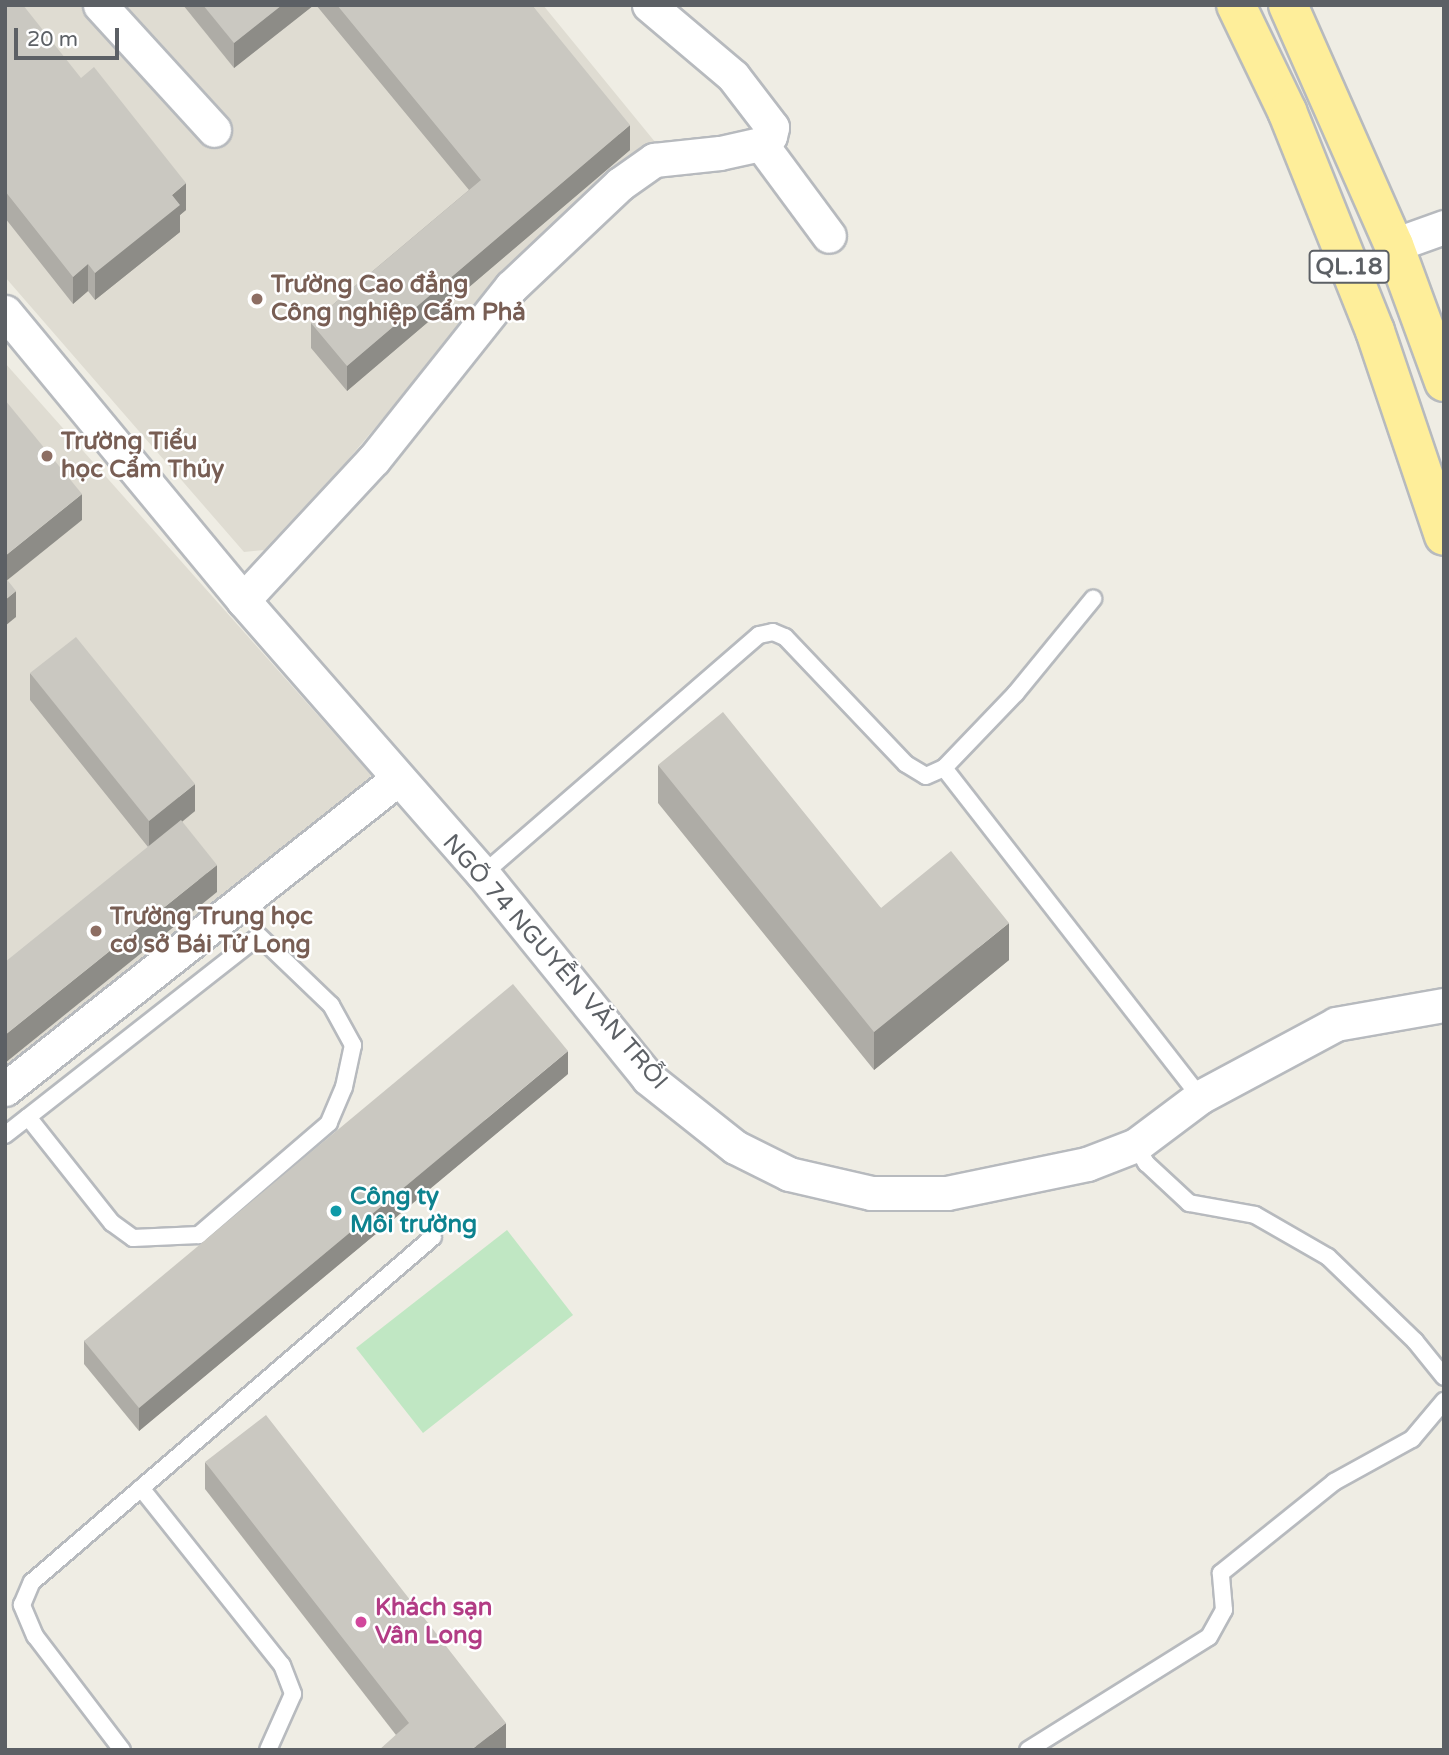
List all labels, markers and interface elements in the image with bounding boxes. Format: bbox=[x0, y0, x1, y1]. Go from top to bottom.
scale bar bbox=[18, 14, 122, 58]
text: 20 m bbox=[27, 27, 78, 52]
road number: QL.18 bbox=[1307, 248, 1391, 286]
place label: Trường Cao đẳng Công nghiệp Cẩm Phả bbox=[271, 271, 526, 327]
marker: Trường Cao đẳng Công nghiệp Cẩm Phả bbox=[249, 291, 265, 307]
place label: Trường Tiểu học Cẩm Thủy bbox=[61, 428, 224, 484]
marker: Trường Tiểu học Cẩm Thủy bbox=[39, 448, 55, 464]
street label: NGÕ 74 NGUYỄN VĂN TRỖI bbox=[436, 829, 674, 1095]
place label: Trường Trung học cơ sở Bái Tử Long bbox=[110, 903, 313, 959]
marker: Trường Trung học cơ sở Bái Tử Long bbox=[88, 923, 104, 939]
place label: Công ty Môi trường bbox=[350, 1183, 477, 1239]
marker: Công ty Môi trường bbox=[328, 1203, 344, 1219]
place label: Khách sạn Vân Long bbox=[375, 1594, 492, 1650]
marker: Khách sạn Vân Long bbox=[353, 1614, 369, 1630]

